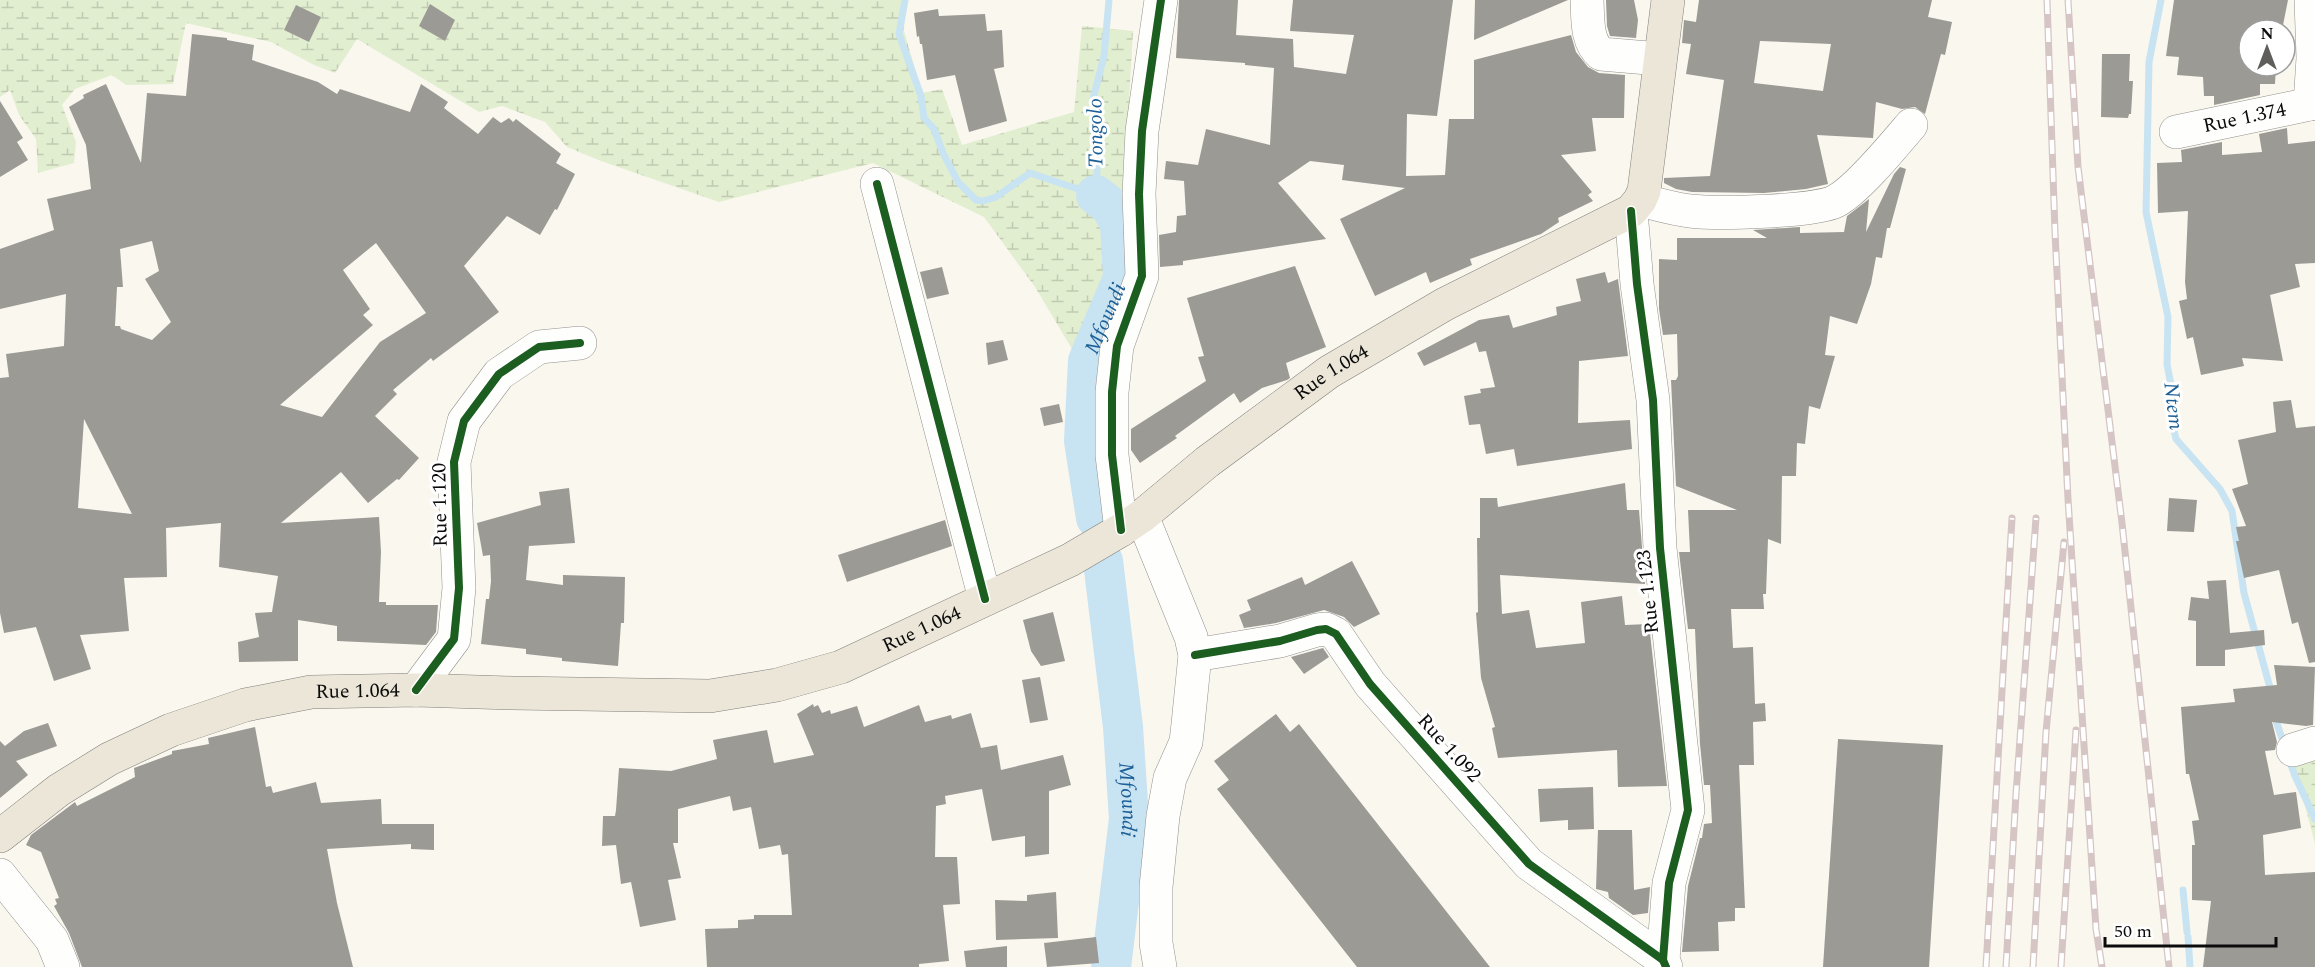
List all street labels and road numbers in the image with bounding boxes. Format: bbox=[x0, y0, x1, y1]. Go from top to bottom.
street label: Rue 1.374 bbox=[2200, 94, 2289, 141]
street label: Rue 1.064 bbox=[1288, 337, 1374, 408]
street label: Rue 1.120 bbox=[424, 463, 456, 547]
street label: Rue 1.123 bbox=[1629, 549, 1667, 635]
street label: Rue 1.064 bbox=[877, 598, 966, 661]
street label: Rue 1.064 bbox=[315, 675, 400, 707]
street label: Rue 1.092 bbox=[1410, 707, 1488, 789]

